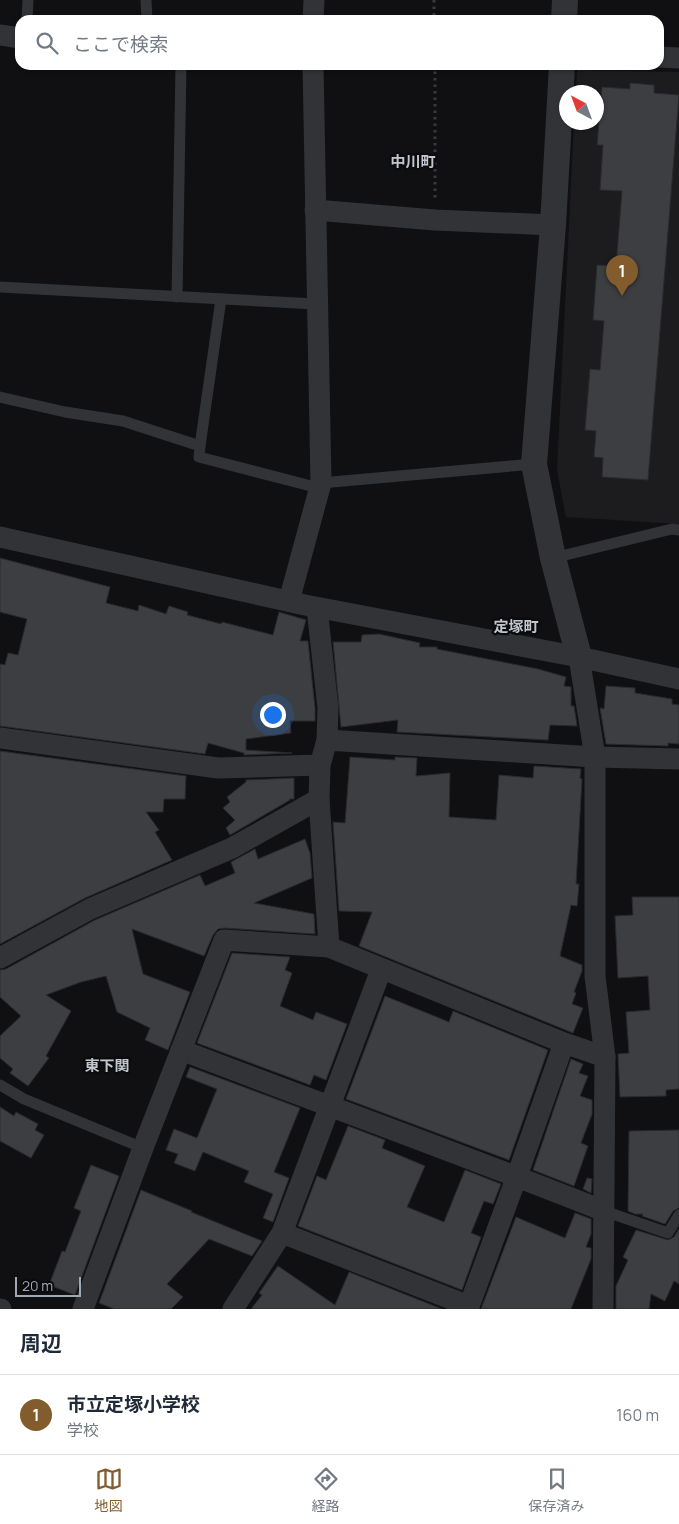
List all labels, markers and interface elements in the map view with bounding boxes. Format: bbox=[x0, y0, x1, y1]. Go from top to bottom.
search box bbox=[15, 15, 664, 70]
icon: search bbox=[33, 29, 61, 57]
text: ここで検索 bbox=[73, 31, 168, 57]
north arrow bbox=[559, 85, 604, 130]
district label: 中川町 bbox=[390, 151, 436, 172]
pin: 1 bbox=[606, 255, 638, 296]
district label: 定塚町 bbox=[493, 616, 539, 637]
your location bbox=[260, 702, 286, 728]
district label: 東下関 bbox=[84, 1055, 130, 1076]
scale bar bbox=[15, 1274, 81, 1297]
text: 20 m bbox=[22, 1276, 53, 1295]
text: 周辺 bbox=[20, 1329, 62, 1357]
text: 市立定塚小学校 bbox=[67, 1391, 200, 1417]
text: 1 bbox=[32, 1404, 40, 1426]
text: 160 m bbox=[616, 1404, 659, 1426]
text: 学校 bbox=[67, 1419, 99, 1441]
tab: 地図 bbox=[95, 1465, 123, 1515]
tab: 経路 bbox=[312, 1465, 340, 1515]
tab: 保存済み bbox=[529, 1465, 585, 1515]

